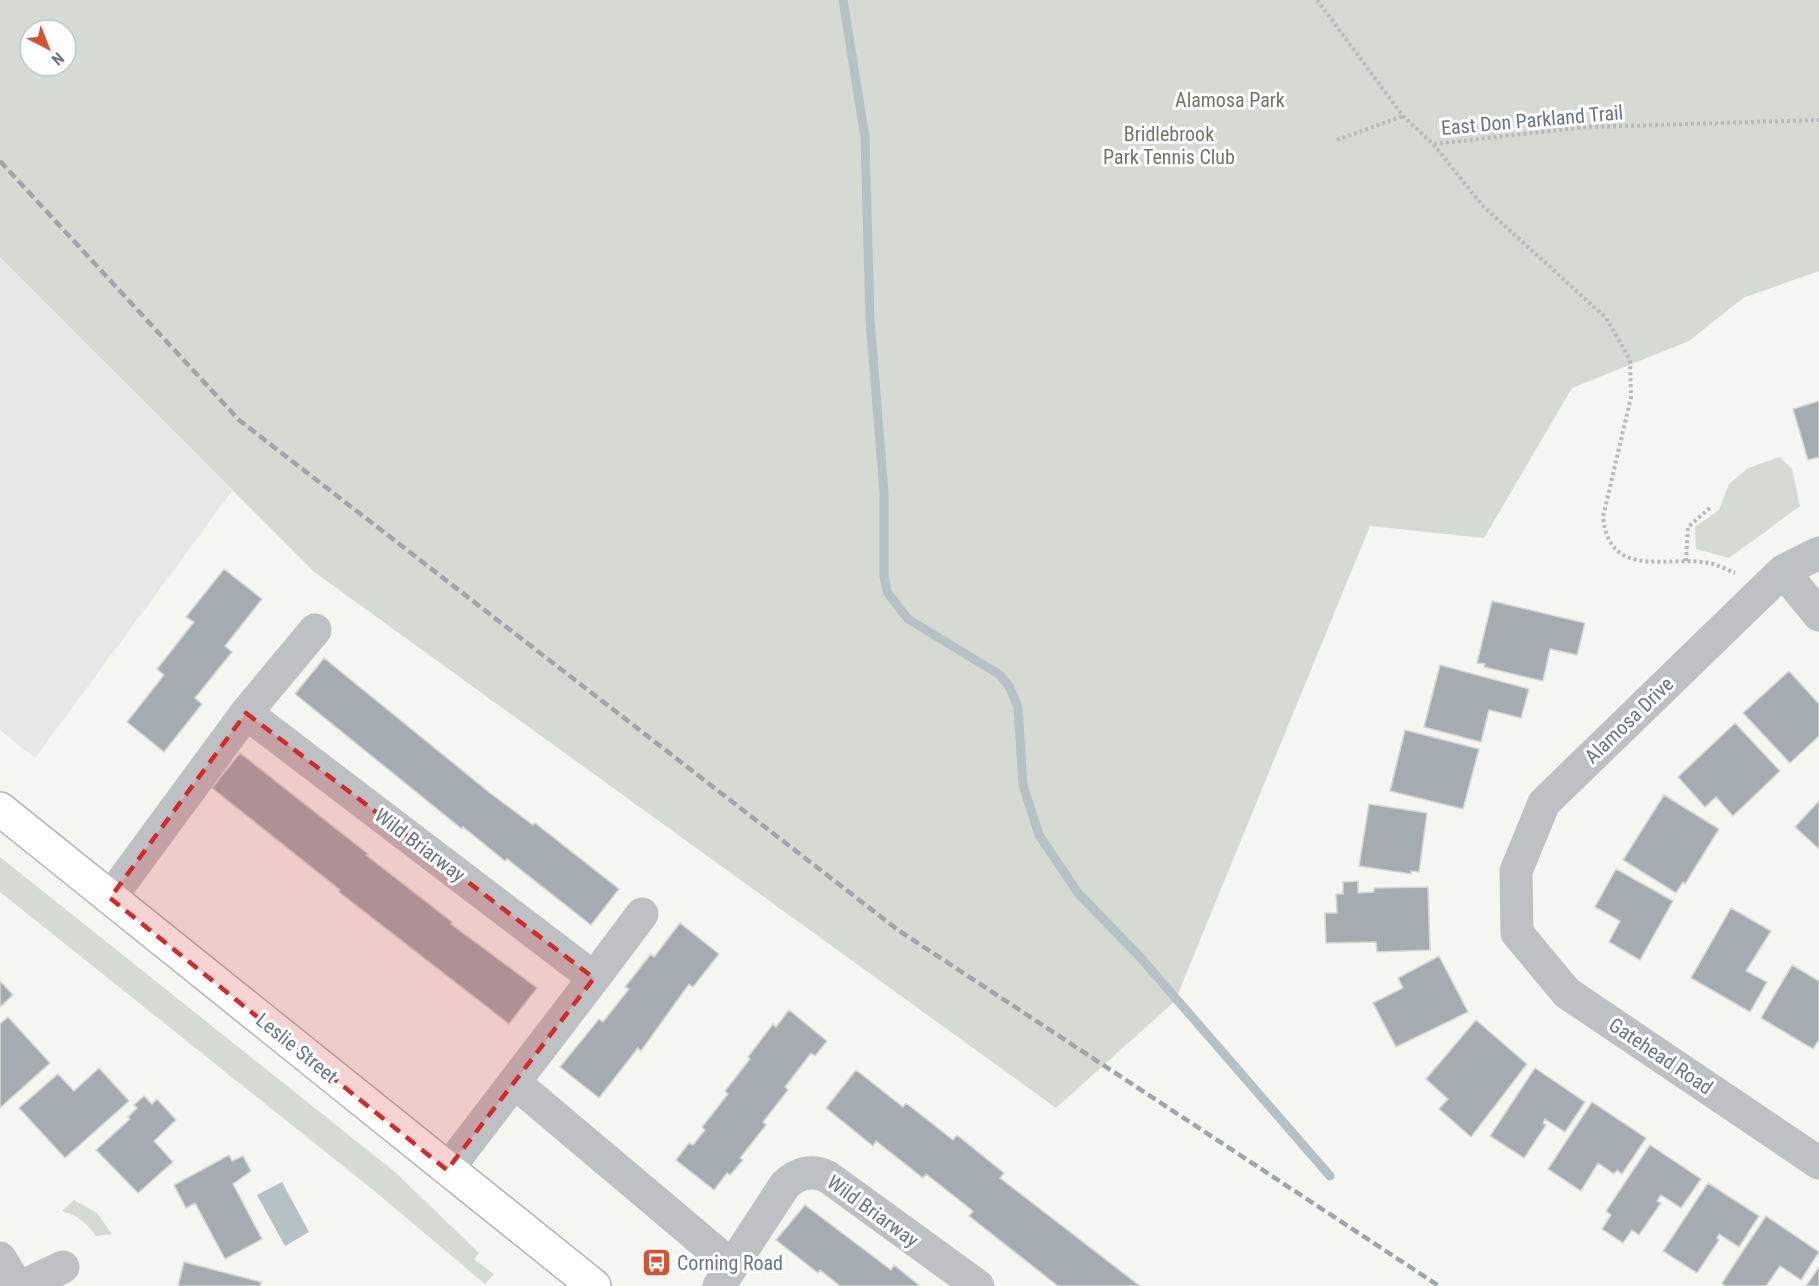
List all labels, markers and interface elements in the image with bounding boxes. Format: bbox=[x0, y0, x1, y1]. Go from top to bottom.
north arrow bbox=[18, 18, 78, 78]
text: N bbox=[48, 48, 68, 69]
park label: Alamosa Park bbox=[1175, 88, 1285, 112]
street label: East Don Parkland Trail bbox=[1440, 100, 1624, 140]
park label: Bridlebrook Park Tennis Club bbox=[1103, 122, 1235, 169]
street label: Alamosa Drive bbox=[1580, 672, 1678, 768]
street label: Wild Briarway bbox=[370, 803, 470, 887]
street label: Leslie Street bbox=[251, 1008, 343, 1088]
street label: Gatehead Road bbox=[1605, 1013, 1717, 1099]
street label: Wild Briarway bbox=[823, 1170, 923, 1252]
bus stop icon: Corning Road bbox=[640, 1247, 672, 1279]
place label: Corning Road bbox=[677, 1251, 783, 1275]

